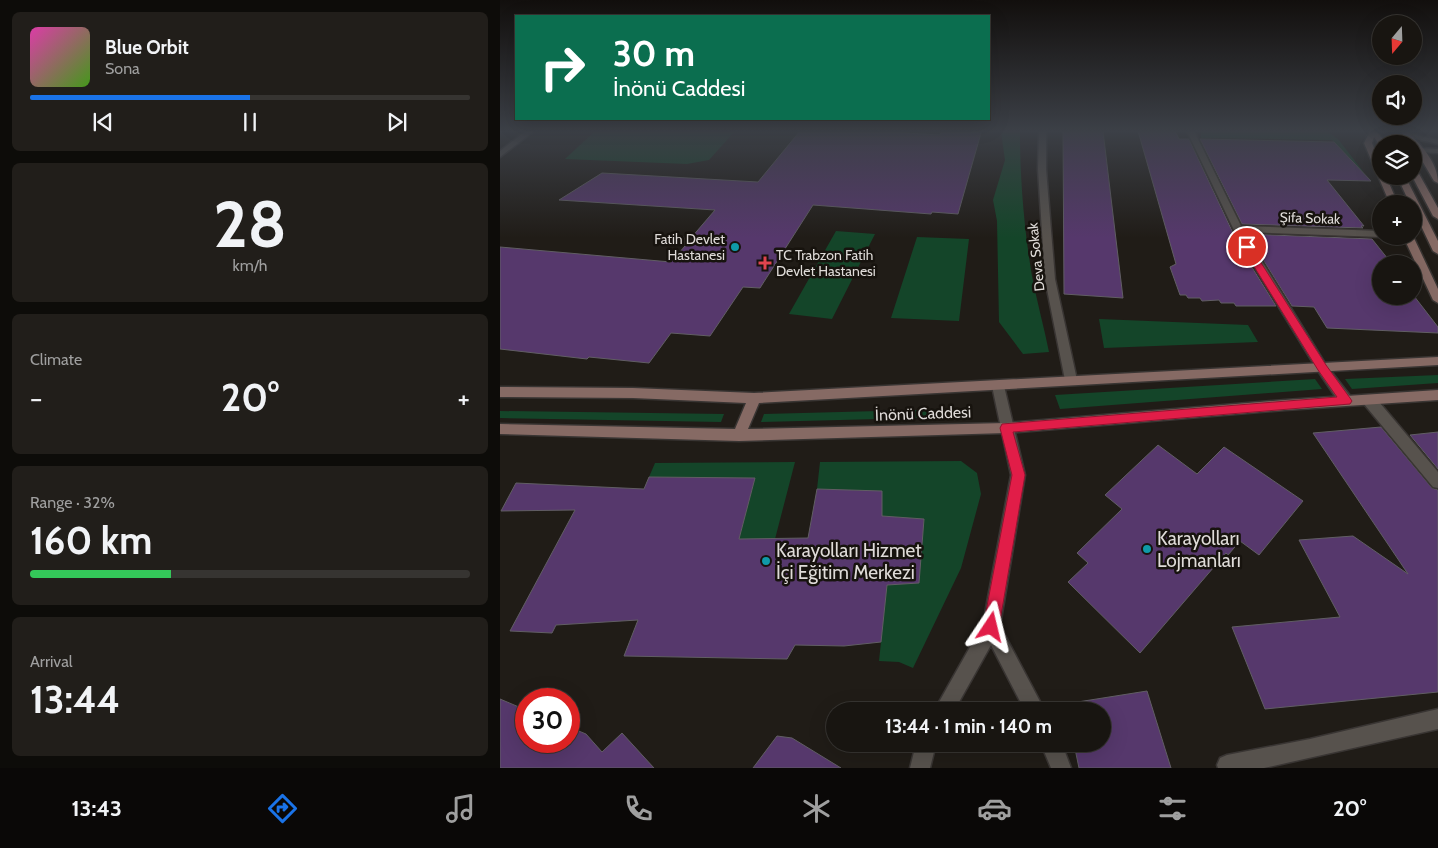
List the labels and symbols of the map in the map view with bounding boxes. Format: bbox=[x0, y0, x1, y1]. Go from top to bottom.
north arrow bbox=[1372, 15, 1422, 65]
street label: Şifa Sokak bbox=[1279, 208, 1341, 228]
street label: Deva Sokak bbox=[1023, 221, 1049, 292]
pin bbox=[1226, 226, 1268, 268]
place label: Fatih Devlet Hastanesi bbox=[654, 230, 725, 264]
marker: Fatih Devlet Hastanesi bbox=[729, 241, 741, 253]
place label: TC Trabzon Fatih Devlet Hastanesi bbox=[776, 246, 876, 280]
marker: TC Trabzon Fatih Devlet Hastanesi bbox=[758, 256, 772, 270]
street label: İnönü Caddesi bbox=[875, 402, 971, 425]
place label: Karayolları Lojmanları bbox=[1157, 527, 1241, 572]
place label: Karayolları Hizmet İçi Eğitim Merkezi bbox=[776, 539, 922, 584]
marker: Karayolları Lojmanları bbox=[1141, 543, 1153, 555]
marker: Karayolları Hizmet İçi Eğitim Merkezi bbox=[760, 555, 772, 567]
position arrow bbox=[964, 600, 1016, 652]
speed limit sign: 30 bbox=[515, 688, 580, 753]

